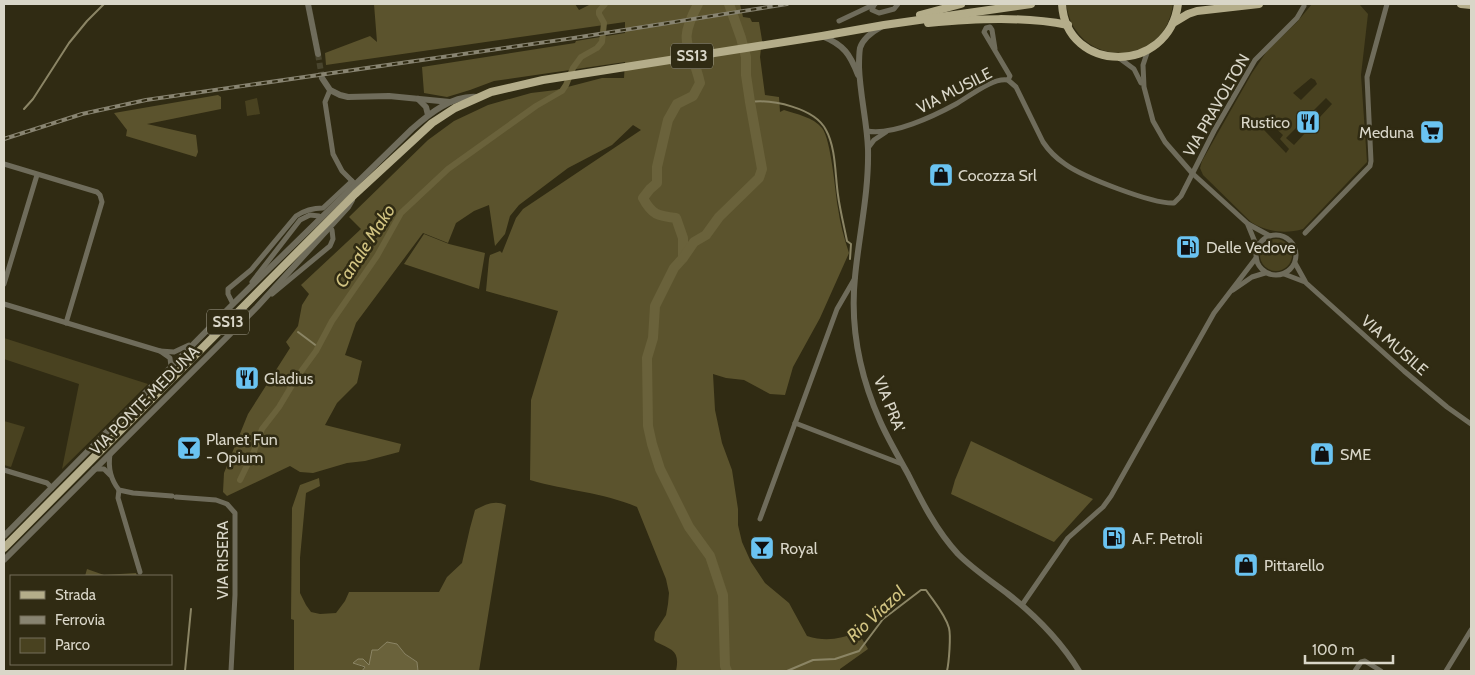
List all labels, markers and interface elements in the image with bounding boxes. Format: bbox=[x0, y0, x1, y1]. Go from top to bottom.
road number: SS13 bbox=[671, 44, 713, 68]
street label: VIA PRAVOLTON bbox=[1179, 50, 1254, 160]
street label: VIA MUSILE bbox=[913, 63, 995, 118]
restaurant icon: Rustico bbox=[1295, 109, 1321, 135]
place label: Rustico bbox=[1241, 113, 1290, 132]
supermarket icon: Meduna bbox=[1419, 119, 1445, 145]
place label: Meduna bbox=[1359, 123, 1414, 142]
shop icon: Cocozza Srl bbox=[928, 162, 954, 188]
place label: Cocozza Srl bbox=[958, 166, 1037, 185]
water label: Canale Mako bbox=[330, 200, 400, 292]
fuel station icon: Delle Vedove bbox=[1175, 234, 1201, 260]
place label: Delle Vedove bbox=[1206, 238, 1295, 257]
road number: SS13 bbox=[207, 310, 249, 334]
street label: VIA MUSILE bbox=[1357, 311, 1432, 380]
street label: VIA PONTE MEDUNA bbox=[86, 342, 203, 459]
restaurant icon: Gladius bbox=[234, 365, 260, 391]
place label: Gladius bbox=[264, 369, 314, 388]
street label: VIA PRA' bbox=[870, 374, 909, 435]
place label: Planet Fun - Opium bbox=[206, 430, 278, 467]
bar icon: Planet Fun - Opium bbox=[176, 435, 202, 461]
shop icon: SME bbox=[1309, 441, 1335, 467]
place label: SME bbox=[1340, 445, 1371, 464]
street label: VIA RISERA bbox=[213, 520, 232, 599]
fuel station icon: A.F. Petroli bbox=[1101, 525, 1127, 551]
place label: A.F. Petroli bbox=[1132, 529, 1203, 548]
bar icon: Royal bbox=[749, 535, 775, 561]
place label: Royal bbox=[780, 539, 818, 558]
shop icon: Pittarello bbox=[1233, 552, 1259, 578]
place label: Pittarello bbox=[1264, 556, 1324, 575]
legend bbox=[10, 575, 172, 665]
water label: Rio Viazol bbox=[842, 581, 910, 647]
text: Strada bbox=[55, 586, 97, 604]
text: Ferrovia bbox=[55, 611, 106, 629]
scale bar bbox=[1305, 632, 1392, 664]
text: Parco bbox=[55, 636, 90, 654]
text: 100 m bbox=[1312, 641, 1354, 659]

